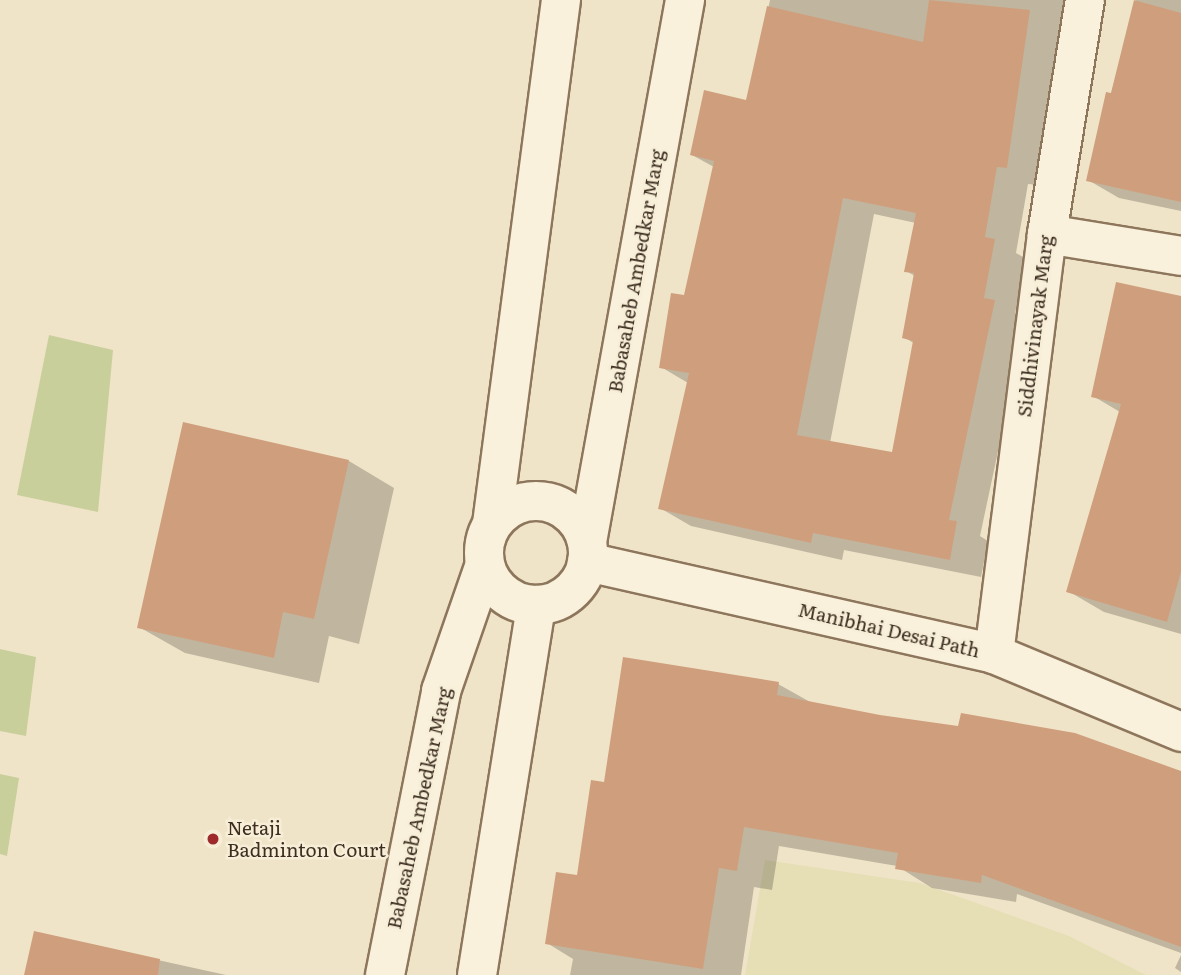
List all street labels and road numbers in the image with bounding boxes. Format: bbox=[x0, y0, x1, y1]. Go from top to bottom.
street label: Babasaheb Ambedkar Marg bbox=[603, 147, 669, 395]
street label: Siddhivinayak Marg bbox=[1013, 234, 1057, 418]
street label: Manibhai Desai Path bbox=[796, 598, 982, 662]
street label: Babasaheb Ambedkar Marg bbox=[382, 685, 456, 931]

